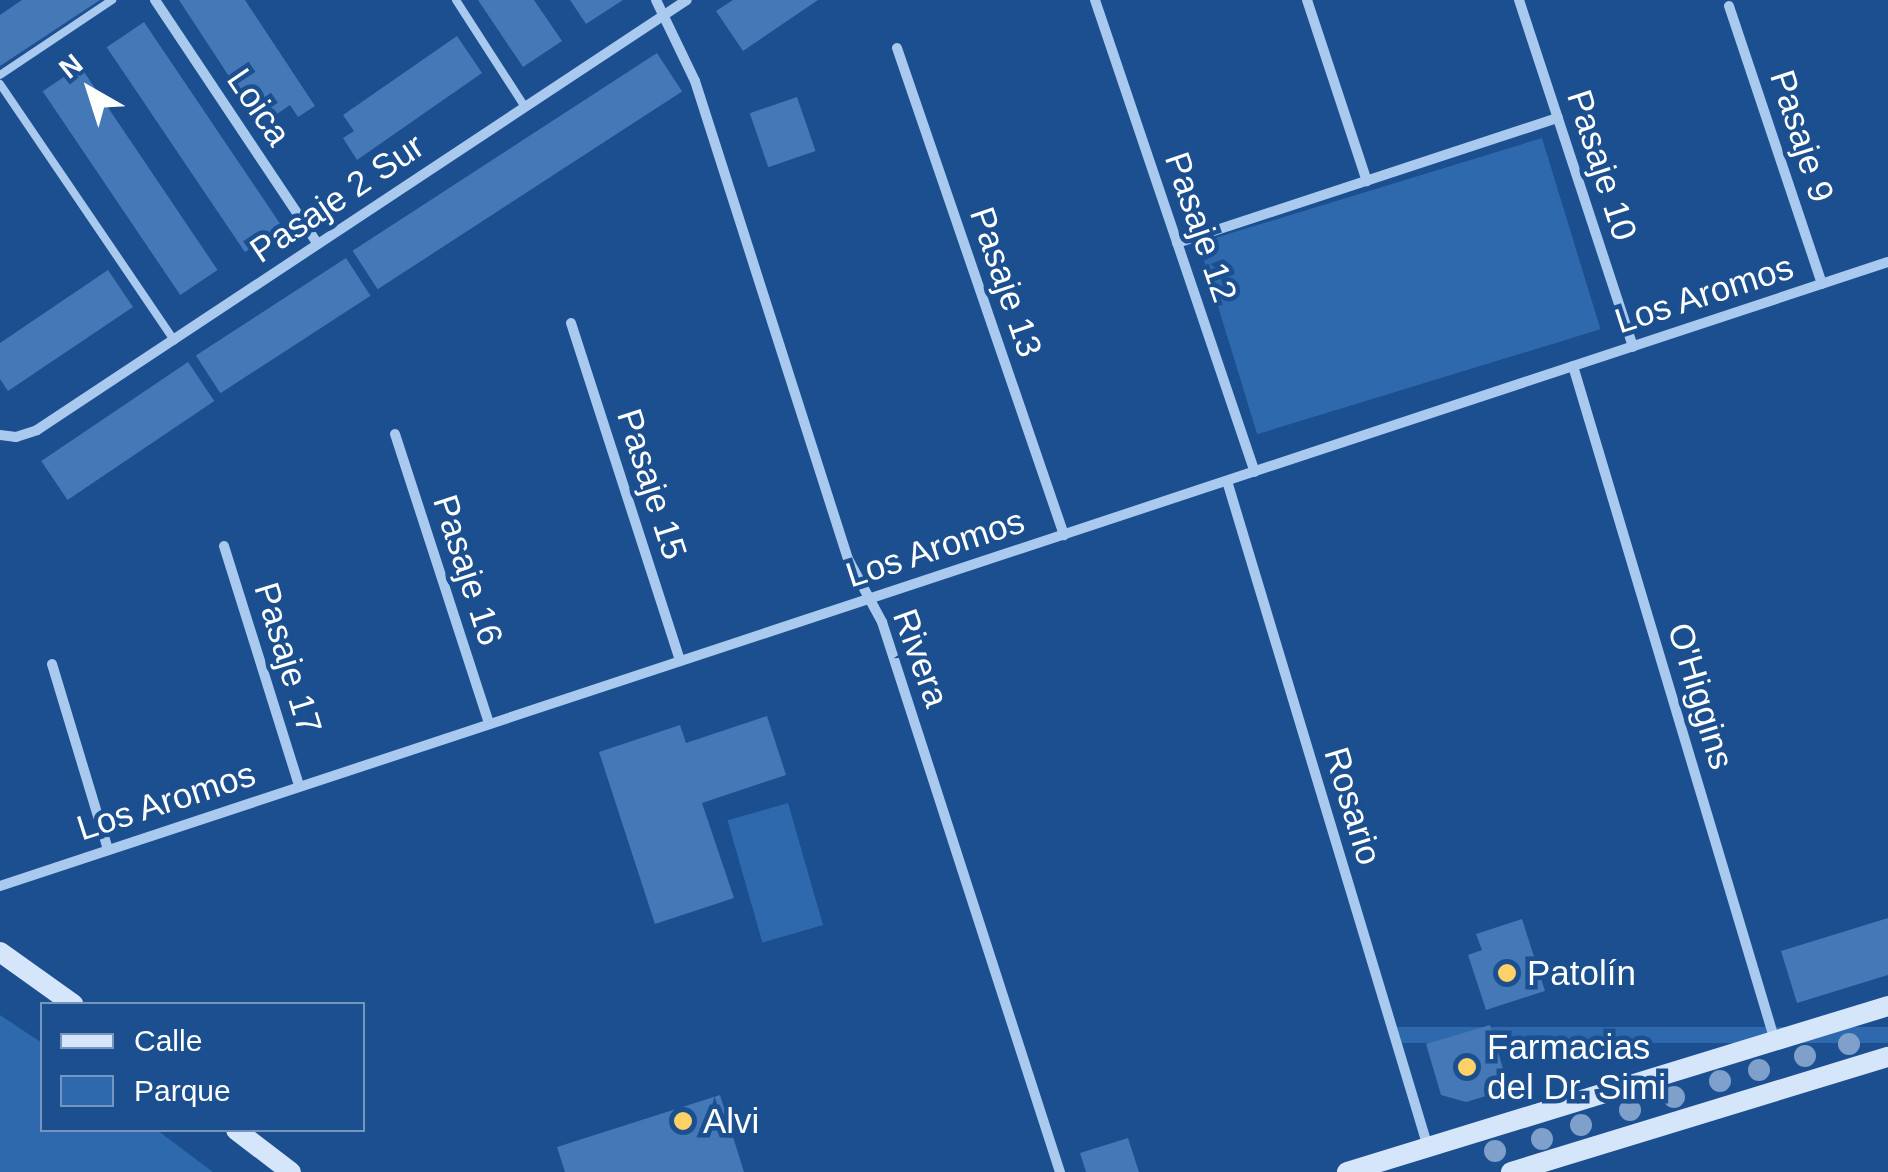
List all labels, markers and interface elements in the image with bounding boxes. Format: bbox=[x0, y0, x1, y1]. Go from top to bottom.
north arrow bbox=[40, 40, 140, 140]
text: N bbox=[53, 48, 88, 85]
street label: Loica bbox=[218, 61, 300, 153]
street label: Pasaje 9 bbox=[1761, 65, 1843, 207]
street label: Pasaje 10 bbox=[1558, 84, 1646, 246]
street label: Pasaje 2 Sur bbox=[242, 125, 432, 271]
street label: Pasaje 12 bbox=[1156, 147, 1246, 307]
street label: Pasaje 13 bbox=[961, 202, 1051, 362]
street label: Los Aromos bbox=[1609, 245, 1799, 343]
street label: Pasaje 15 bbox=[608, 403, 696, 565]
street label: Pasaje 16 bbox=[424, 489, 512, 651]
street label: Los Aromos bbox=[840, 499, 1030, 597]
street label: Pasaje 17 bbox=[245, 577, 331, 739]
street label: Rivera bbox=[884, 603, 958, 713]
street label: O'Higgins bbox=[1659, 618, 1743, 774]
street label: Rosario bbox=[1315, 742, 1391, 870]
street label: Los Aromos bbox=[71, 752, 261, 850]
place label: Patolín bbox=[1527, 952, 1636, 994]
marker: Patolín bbox=[1496, 962, 1518, 984]
legend bbox=[40, 1002, 365, 1132]
text: Calle bbox=[134, 1024, 202, 1057]
place label: Farmacias del Dr. Simi bbox=[1487, 1026, 1666, 1108]
marker: Farmacias del Dr. Simi bbox=[1456, 1056, 1478, 1078]
text: Parque bbox=[134, 1074, 231, 1107]
place label: Alvi bbox=[703, 1100, 759, 1142]
marker: Alvi bbox=[672, 1110, 694, 1132]

